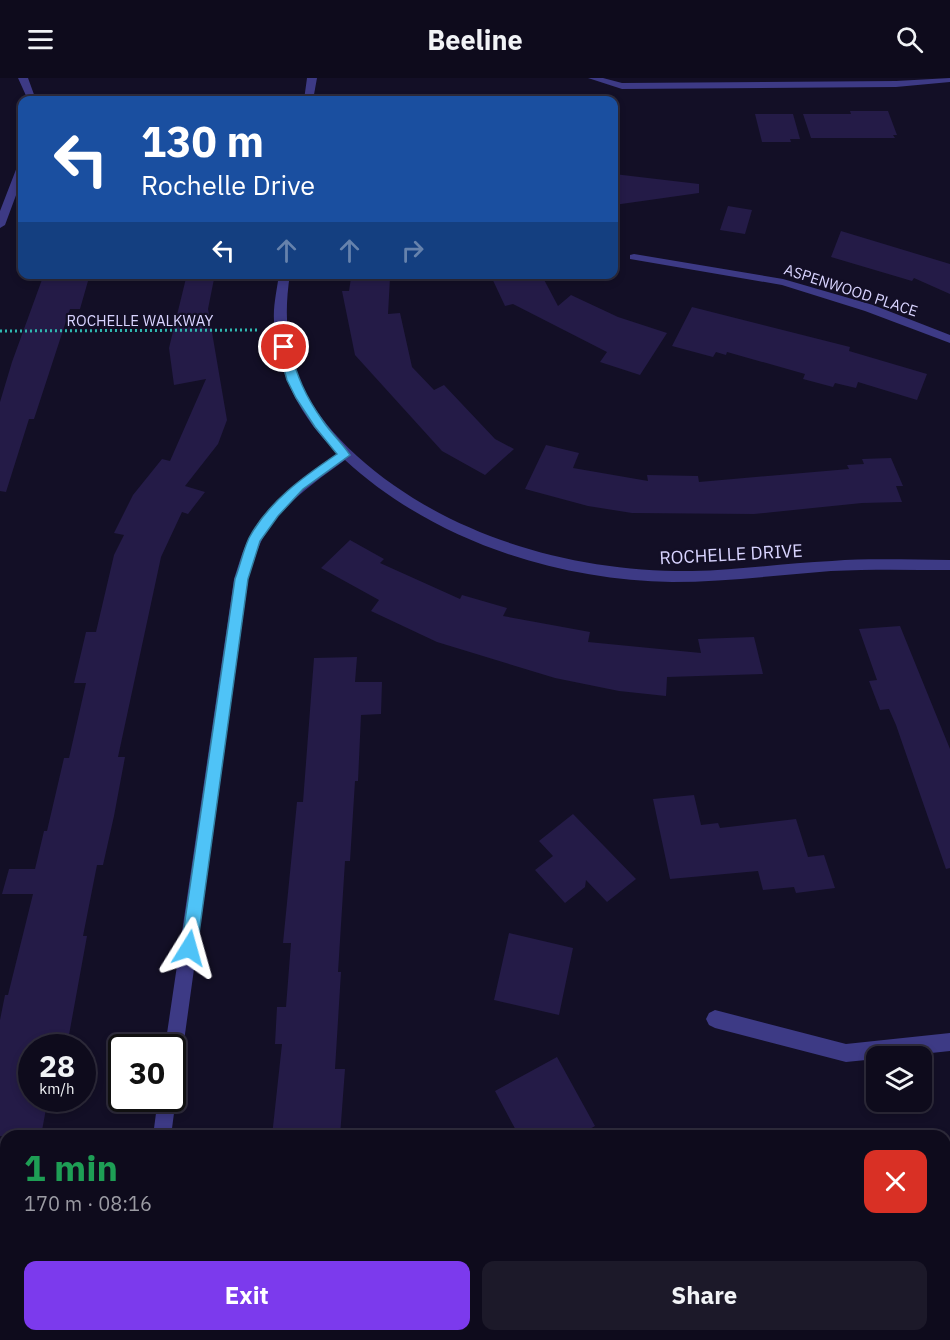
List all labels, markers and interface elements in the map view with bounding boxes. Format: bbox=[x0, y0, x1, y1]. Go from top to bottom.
text: Beeline bbox=[427, 22, 523, 57]
icon: menu bbox=[24, 23, 57, 56]
icon: search bbox=[893, 23, 926, 56]
text: 130 m bbox=[141, 114, 264, 169]
icon: left bbox=[42, 120, 120, 198]
text: Rochelle Drive bbox=[141, 167, 315, 202]
icon: left bbox=[207, 234, 240, 267]
icon: ahead bbox=[270, 234, 303, 267]
icon: ahead bbox=[333, 234, 366, 267]
icon: right bbox=[396, 234, 429, 267]
street label: ASPENWOOD PLACE bbox=[782, 259, 920, 321]
street label: ROCHELLE WALKWAY bbox=[67, 311, 214, 330]
pin bbox=[258, 321, 309, 372]
icon: arrive bbox=[267, 330, 300, 363]
street label: ROCHELLE DRIVE bbox=[659, 539, 803, 569]
position arrow bbox=[157, 916, 221, 980]
speed limit sign: 30 bbox=[108, 1034, 186, 1112]
text: 28 bbox=[39, 1046, 75, 1085]
map controls bbox=[866, 1046, 932, 1112]
button: layers bbox=[866, 1046, 932, 1112]
text: km/h bbox=[39, 1079, 75, 1098]
text: 1 min bbox=[24, 1144, 118, 1191]
button: close bbox=[864, 1150, 927, 1213]
text: 170 m · 08:16 bbox=[24, 1190, 152, 1217]
button: Exit bbox=[24, 1261, 470, 1330]
button: Share bbox=[482, 1261, 927, 1330]

